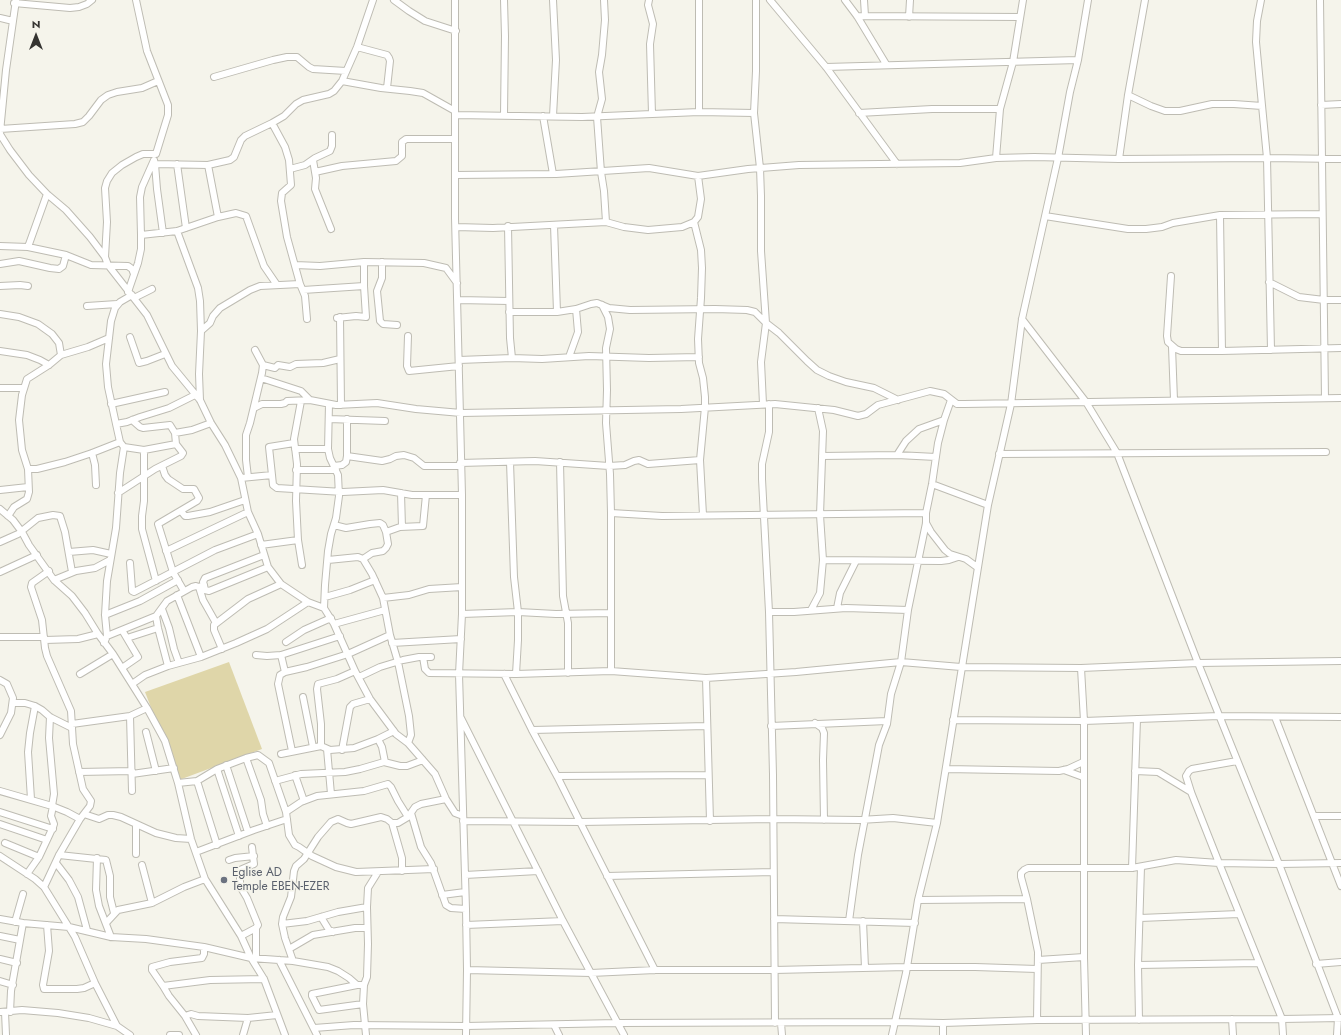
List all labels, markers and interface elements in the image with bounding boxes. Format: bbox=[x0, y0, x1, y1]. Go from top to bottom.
north arrow bbox=[16, 16, 56, 56]
text: N bbox=[32, 16, 40, 32]
place label: Eglise AD Temple EBEN-EZER bbox=[232, 866, 329, 894]
marker: Eglise AD Temple EBEN-EZER bbox=[219, 875, 229, 885]

